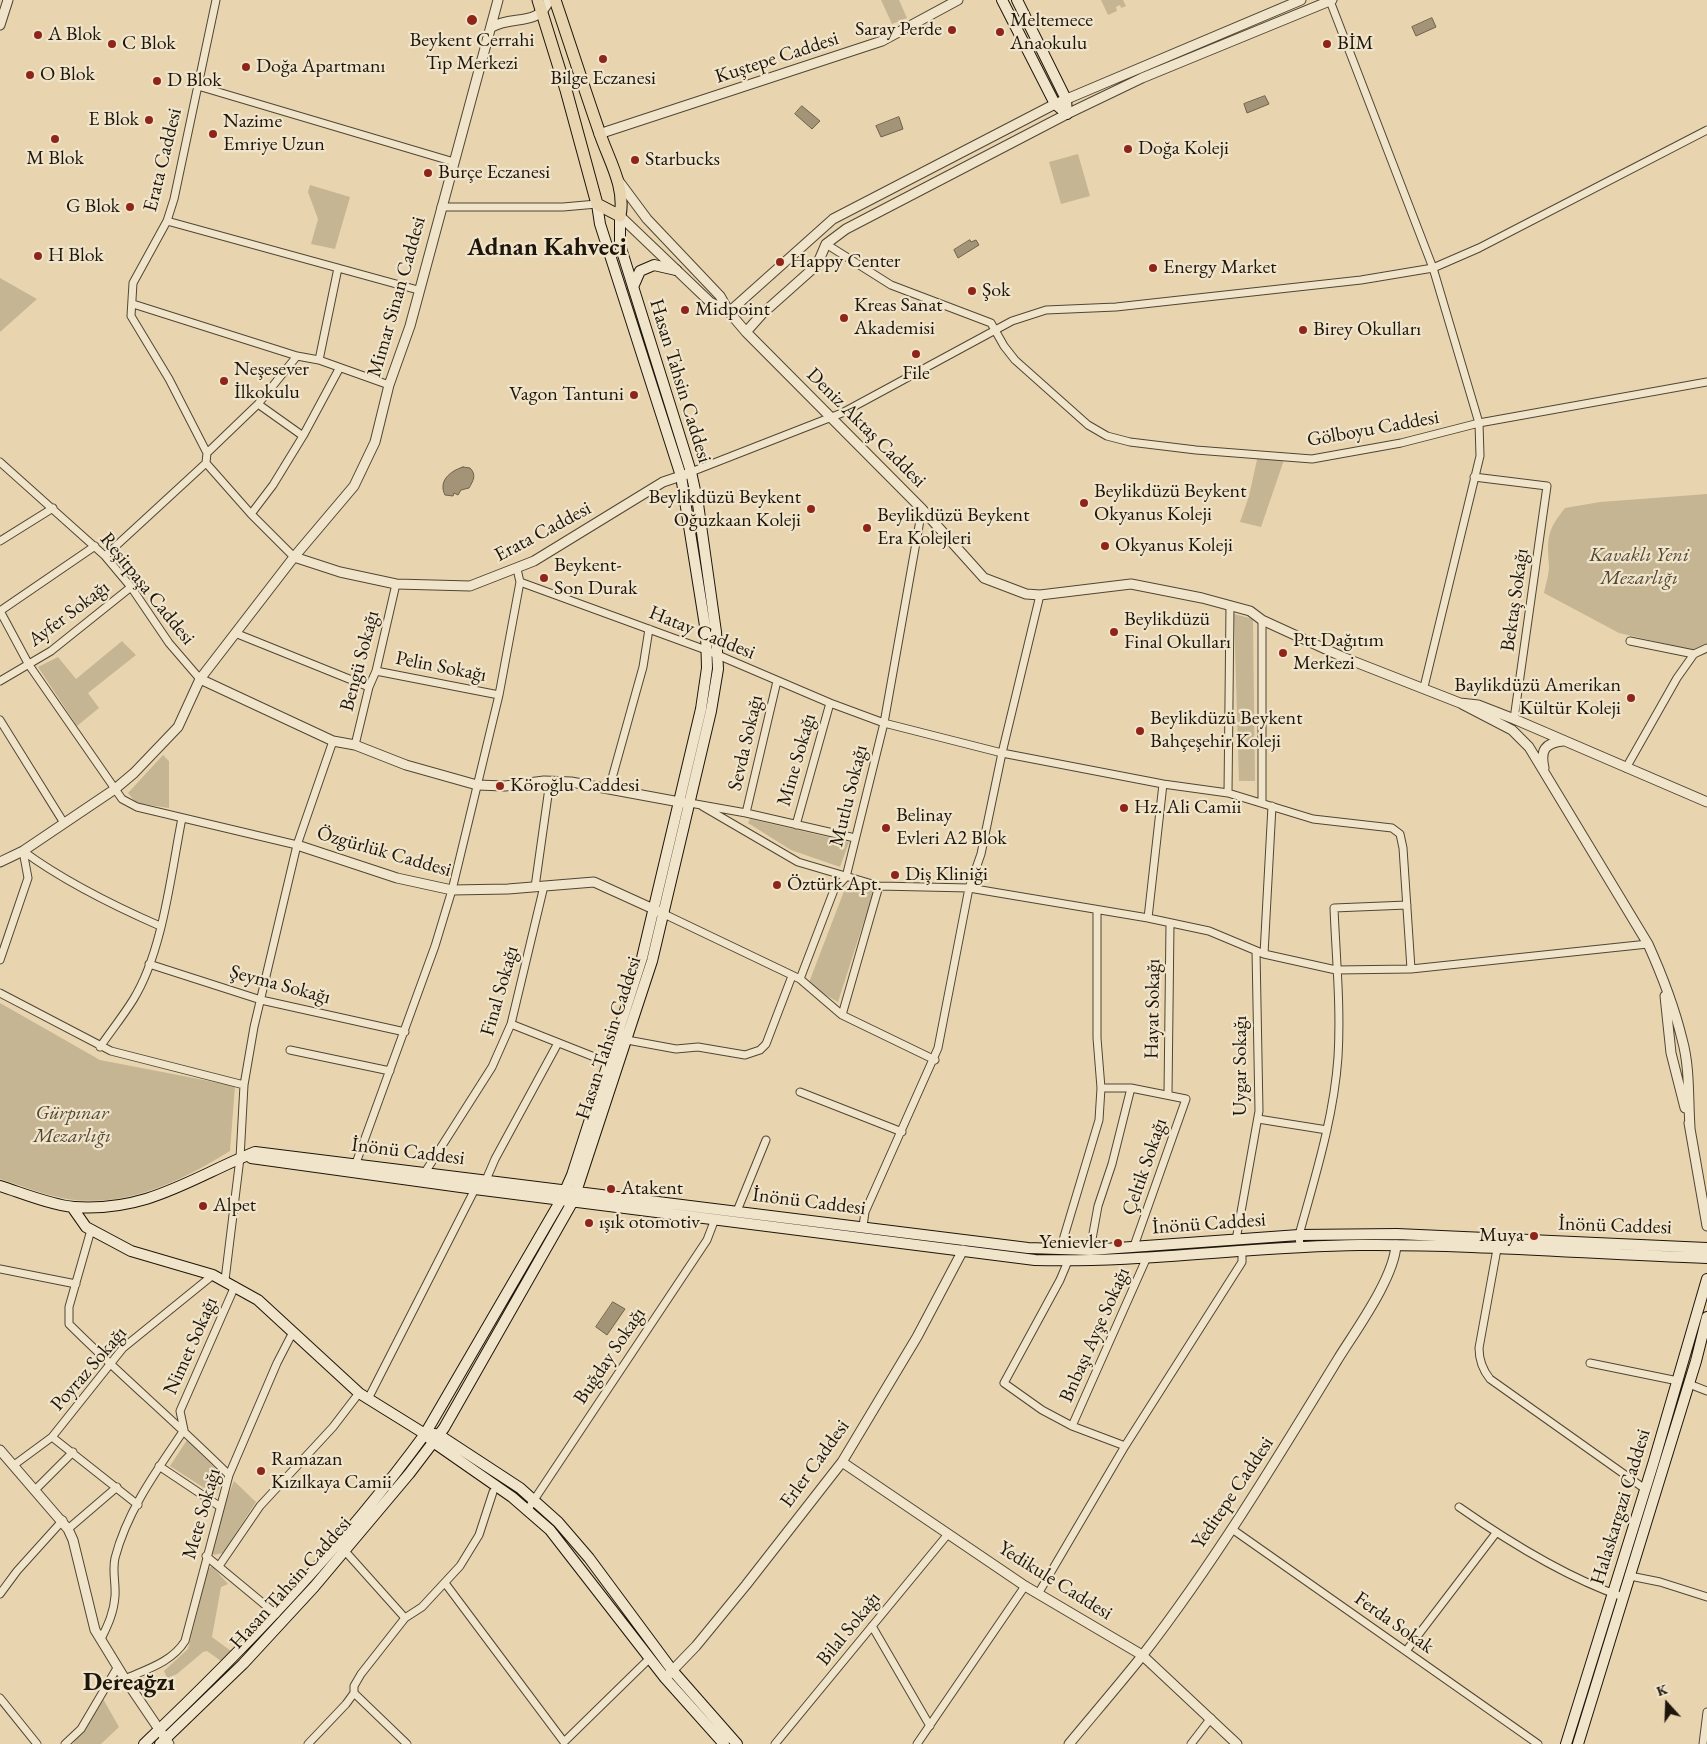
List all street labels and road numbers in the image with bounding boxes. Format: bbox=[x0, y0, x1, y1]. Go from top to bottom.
street label: Kuştepe Caddesi bbox=[712, 27, 842, 89]
street label: Erata Caddesi bbox=[139, 106, 187, 214]
street label: Mimar Sinan Caddesi bbox=[363, 214, 431, 380]
street label: Hasan Tahsin Caddesi bbox=[644, 296, 716, 466]
street label: Deniz Aktaş Caddesi bbox=[801, 363, 931, 493]
street label: Gölboyu Caddesi bbox=[1305, 406, 1441, 452]
street label: Erata Caddesi bbox=[491, 497, 595, 567]
street label: Reşitpaşa Caddesi bbox=[94, 528, 200, 650]
street label: Bektaş Sokağı bbox=[1496, 547, 1534, 653]
street label: Ayfer Sokağı bbox=[24, 576, 114, 652]
street label: Hatay Caddesi bbox=[645, 601, 759, 665]
street label: Bengü Sokağı bbox=[335, 608, 385, 714]
street label: Pelin Sokağı bbox=[394, 646, 488, 688]
street label: Sevda Sokağı bbox=[723, 693, 769, 793]
street label: Mine Sokağı bbox=[772, 711, 822, 809]
street label: Mutlu Sokağı bbox=[825, 743, 873, 849]
street label: Özgürlük Caddesi bbox=[314, 821, 454, 883]
street label: Final Sokağı bbox=[476, 943, 524, 1039]
street label: Hasan Tahsin Caddesi bbox=[571, 953, 647, 1123]
street label: Hayat Sokağı bbox=[1140, 959, 1166, 1059]
street label: Şeyma Sokağı bbox=[227, 960, 333, 1010]
street label: Uygar Sokağı bbox=[1229, 1016, 1253, 1116]
street label: Çeltik Sokağı bbox=[1117, 1115, 1173, 1219]
street label: İnönü Caddesi bbox=[350, 1133, 466, 1171]
street label: İnönü Caddesi bbox=[751, 1183, 867, 1221]
street label: İnönü Caddesi bbox=[1151, 1208, 1267, 1240]
street label: İnönü Caddesi bbox=[1558, 1212, 1672, 1240]
street label: Bnbaşı Ayşe Sokağı bbox=[1055, 1264, 1135, 1406]
street label: Nimet Sokağı bbox=[159, 1294, 223, 1398]
street label: Buğday Sokağı bbox=[569, 1303, 651, 1409]
street label: Poyraz Sokağı bbox=[46, 1322, 132, 1416]
street label: Erler Caddesi bbox=[775, 1415, 855, 1513]
street label: Halaskargazi Caddesi bbox=[1586, 1426, 1656, 1588]
street label: Yeditepe Caddesi bbox=[1187, 1432, 1279, 1554]
street label: Mete Sokağı bbox=[178, 1466, 226, 1562]
street label: Hasan Tahsin Caddesi bbox=[225, 1512, 357, 1654]
street label: Yedikule Caddesi bbox=[993, 1536, 1117, 1626]
street label: Bilal Sokağı bbox=[812, 1587, 886, 1671]
street label: Ferda Sokak bbox=[1349, 1587, 1439, 1659]

